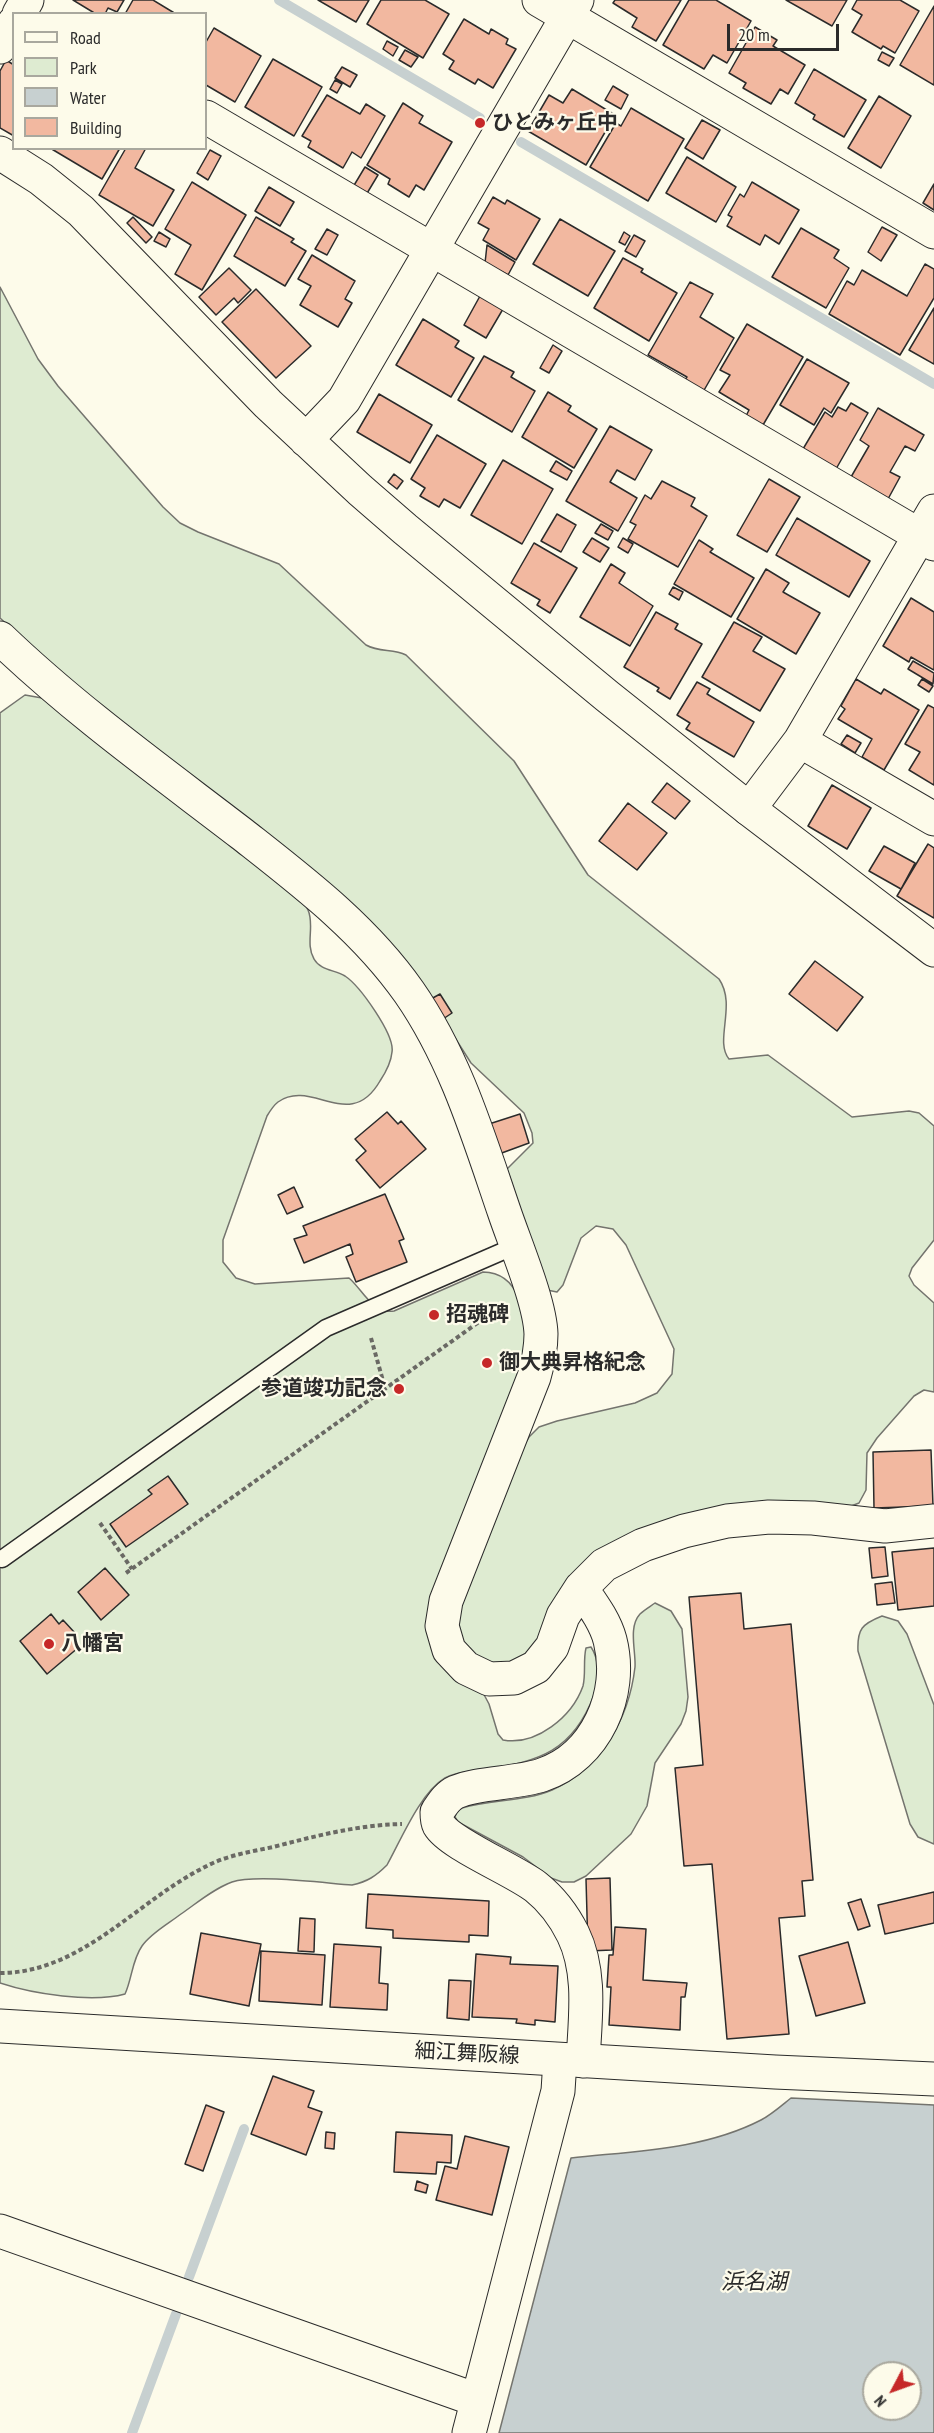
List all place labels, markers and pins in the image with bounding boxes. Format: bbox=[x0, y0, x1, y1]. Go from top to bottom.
place label: ひとみヶ丘中 bbox=[492, 110, 618, 136]
marker: ひとみヶ丘中 bbox=[473, 116, 487, 130]
place label: 招魂碑 bbox=[446, 1302, 509, 1328]
marker: 招魂碑 bbox=[427, 1308, 441, 1322]
place label: 御大典昇格紀念 bbox=[499, 1350, 646, 1376]
marker: 御大典昇格紀念 bbox=[480, 1356, 494, 1370]
place label: 参道竣功記念 bbox=[261, 1376, 387, 1402]
marker: 参道竣功記念 bbox=[392, 1382, 406, 1396]
place label: 八幡宮 bbox=[61, 1631, 124, 1657]
marker: 八幡宮 bbox=[42, 1637, 56, 1651]

